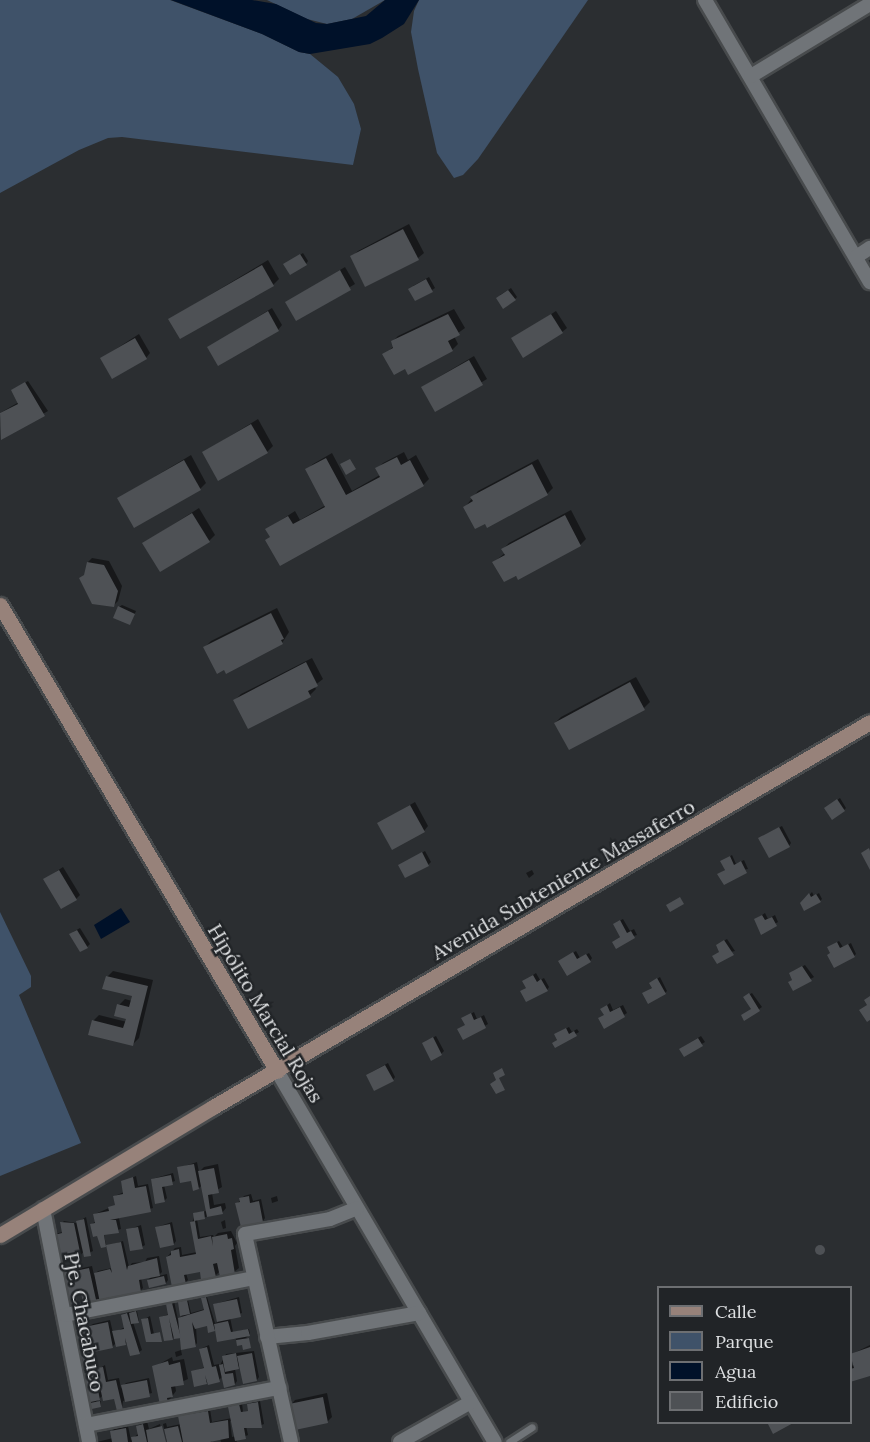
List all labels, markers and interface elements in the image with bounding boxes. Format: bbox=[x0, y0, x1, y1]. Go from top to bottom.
street label: Avenida Subteniente Massaferro bbox=[427, 794, 699, 964]
street label: Hipólito Marcial Rojas bbox=[203, 919, 329, 1107]
street label: Pje. Chacabuco bbox=[60, 1250, 110, 1394]
legend bbox=[657, 1286, 852, 1424]
text: Calle bbox=[715, 1300, 756, 1323]
text: Parque bbox=[715, 1330, 774, 1353]
text: Agua bbox=[715, 1360, 756, 1383]
text: Edificio bbox=[715, 1390, 778, 1413]

